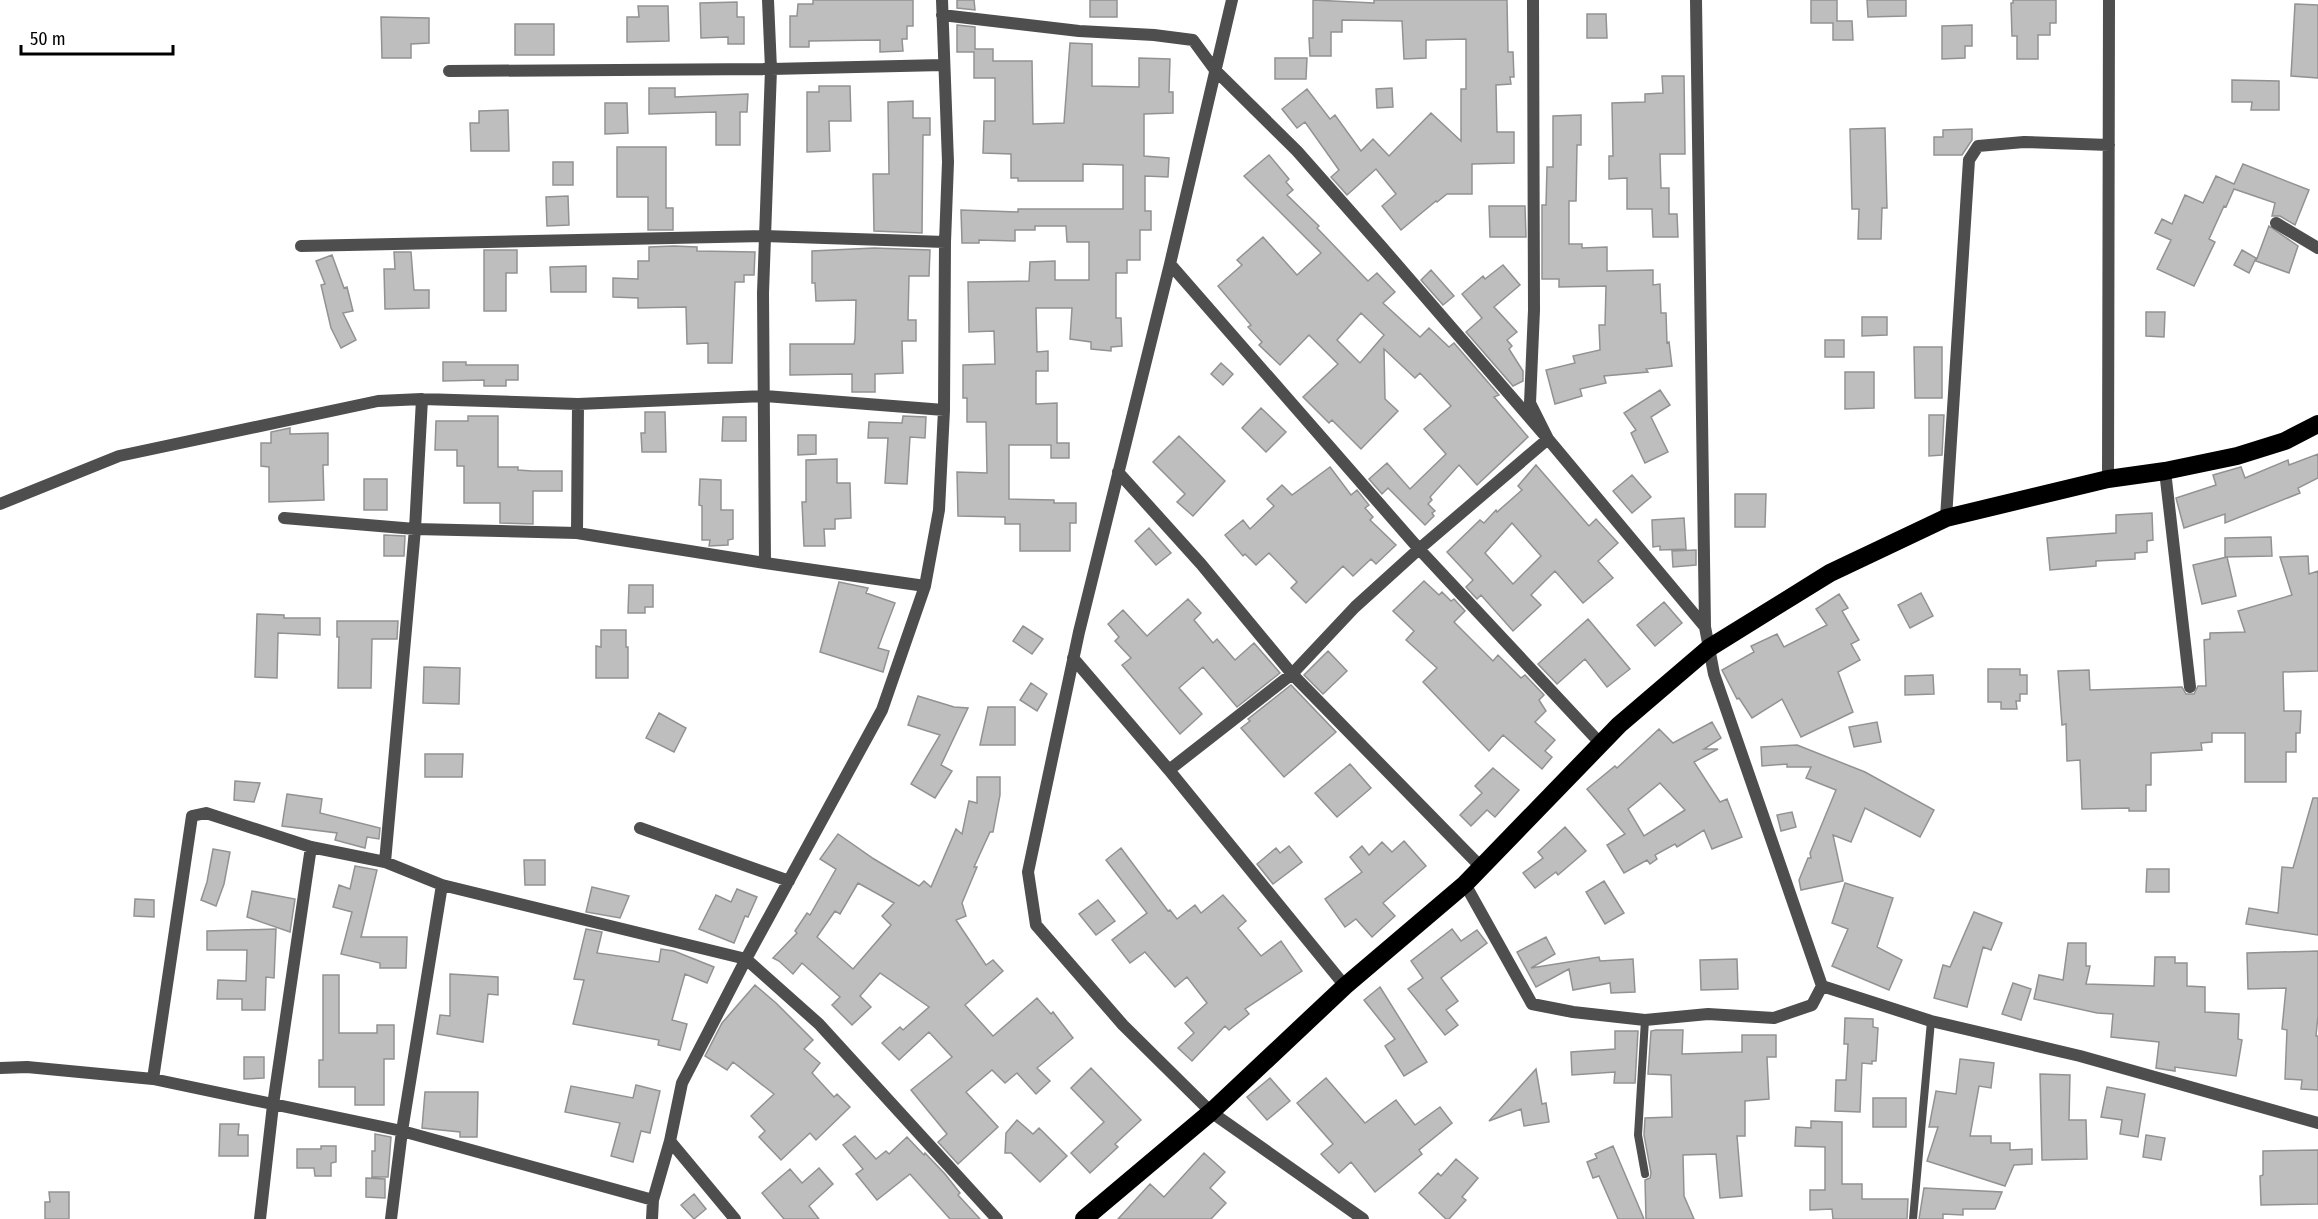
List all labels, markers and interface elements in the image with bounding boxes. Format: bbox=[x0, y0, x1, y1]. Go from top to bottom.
scale bar bbox=[21, 18, 172, 56]
text: 50 m bbox=[30, 28, 66, 50]

